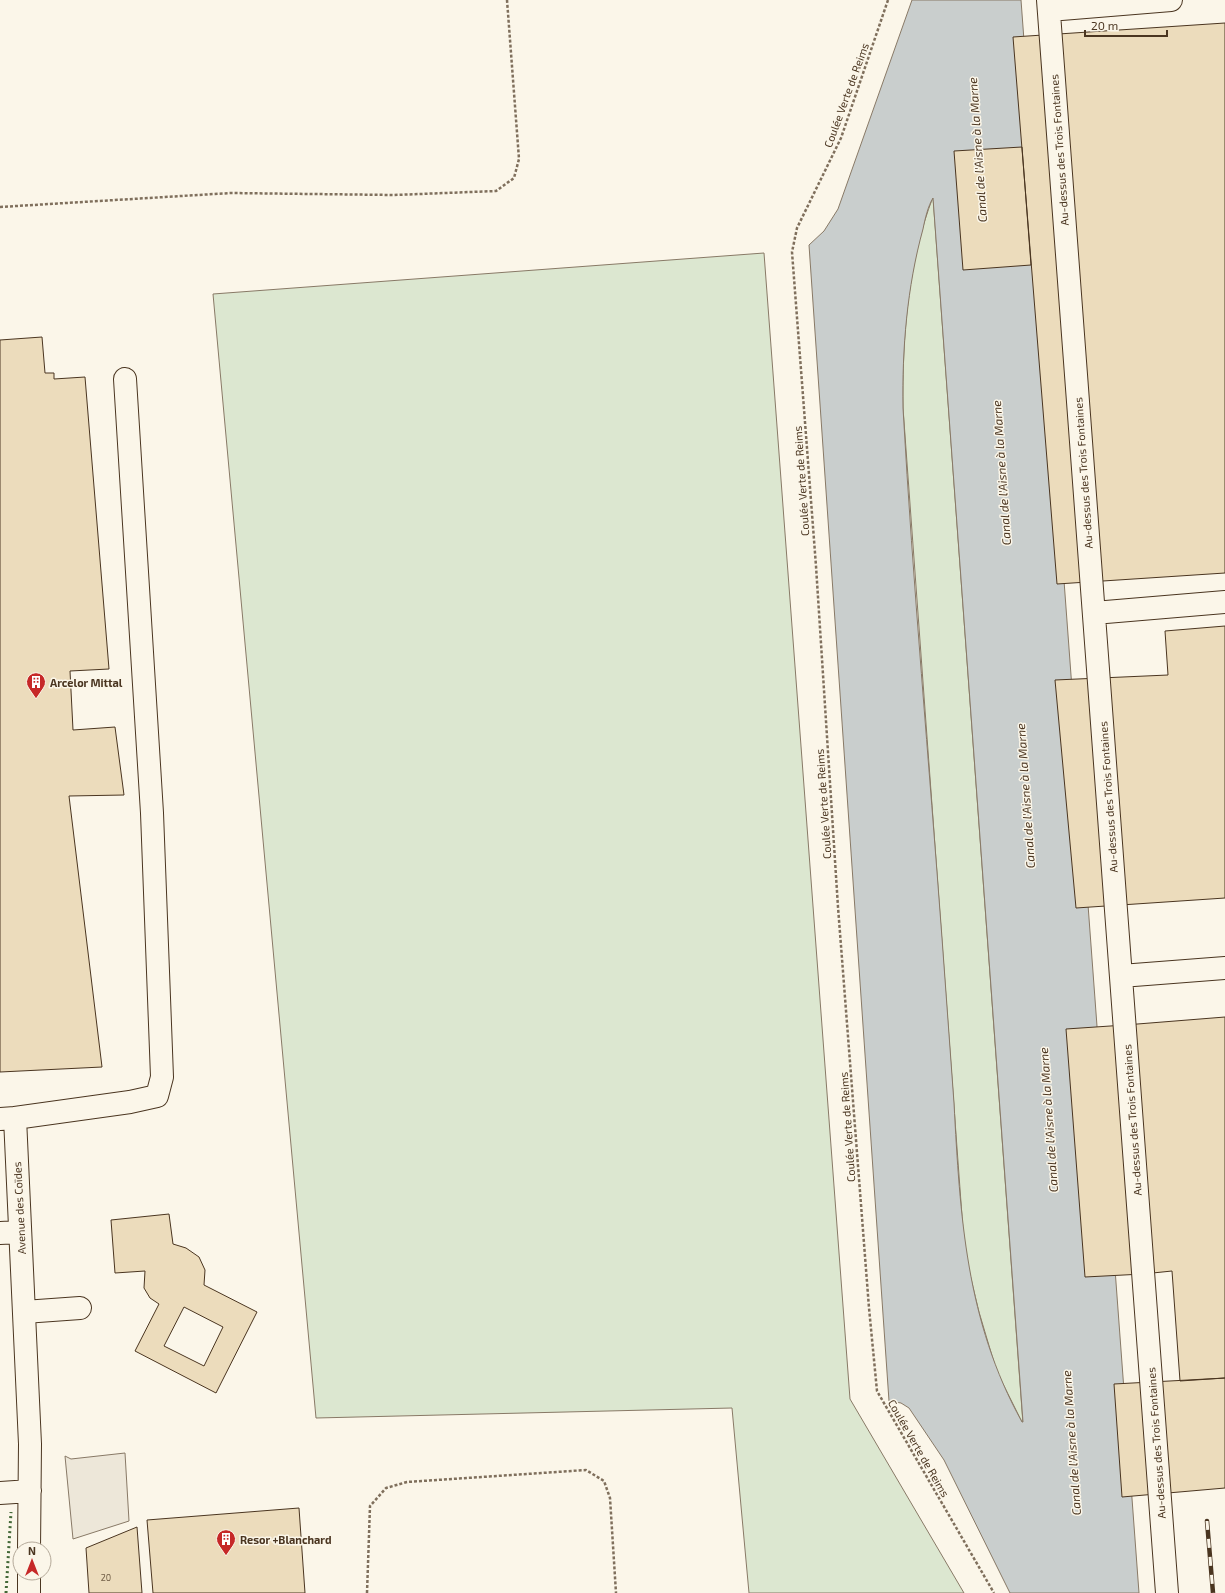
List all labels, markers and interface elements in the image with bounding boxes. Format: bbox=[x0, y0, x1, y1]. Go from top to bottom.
scale bar bbox=[1085, 12, 1167, 38]
text: 20 m bbox=[1091, 18, 1118, 32]
street label: Coulée Verte de Reims bbox=[821, 40, 871, 149]
street label: Au-dessus des Trois Fontaines bbox=[1047, 74, 1071, 226]
water label: Canal de l'Aisne à la Marne bbox=[965, 77, 989, 223]
street label: Au-dessus des Trois Fontaines bbox=[1071, 397, 1095, 549]
water label: Canal de l'Aisne à la Marne bbox=[989, 400, 1013, 546]
street label: Coulée Verte de Reims bbox=[791, 425, 811, 537]
building icon: Arcelor Mittal bbox=[25, 671, 47, 699]
place label: Arcelor Mittal bbox=[50, 676, 123, 689]
street label: Au-dessus des Trois Fontaines bbox=[1096, 721, 1120, 873]
water label: Canal de l'Aisne à la Marne bbox=[1013, 723, 1037, 869]
street label: Coulée Verte de Reims bbox=[813, 748, 833, 860]
street label: Au-dessus des Trois Fontaines bbox=[1120, 1044, 1144, 1196]
water label: Canal de l'Aisne à la Marne bbox=[1036, 1047, 1060, 1193]
street label: Coulée Verte de Reims bbox=[837, 1071, 857, 1183]
street label: Avenue des Coïdes bbox=[10, 1161, 28, 1255]
street label: Au-dessus des Trois Fontaines bbox=[1144, 1367, 1168, 1519]
water label: Canal de l'Aisne à la Marne bbox=[1059, 1370, 1083, 1516]
street label: Coulée Verte de Reims bbox=[886, 1397, 952, 1499]
building icon: Resor +Blanchard bbox=[215, 1528, 237, 1556]
place label: Resor +Blanchard bbox=[240, 1533, 332, 1546]
north arrow bbox=[12, 1541, 52, 1581]
text: N bbox=[28, 1544, 36, 1557]
house number: 20 bbox=[101, 1572, 111, 1583]

